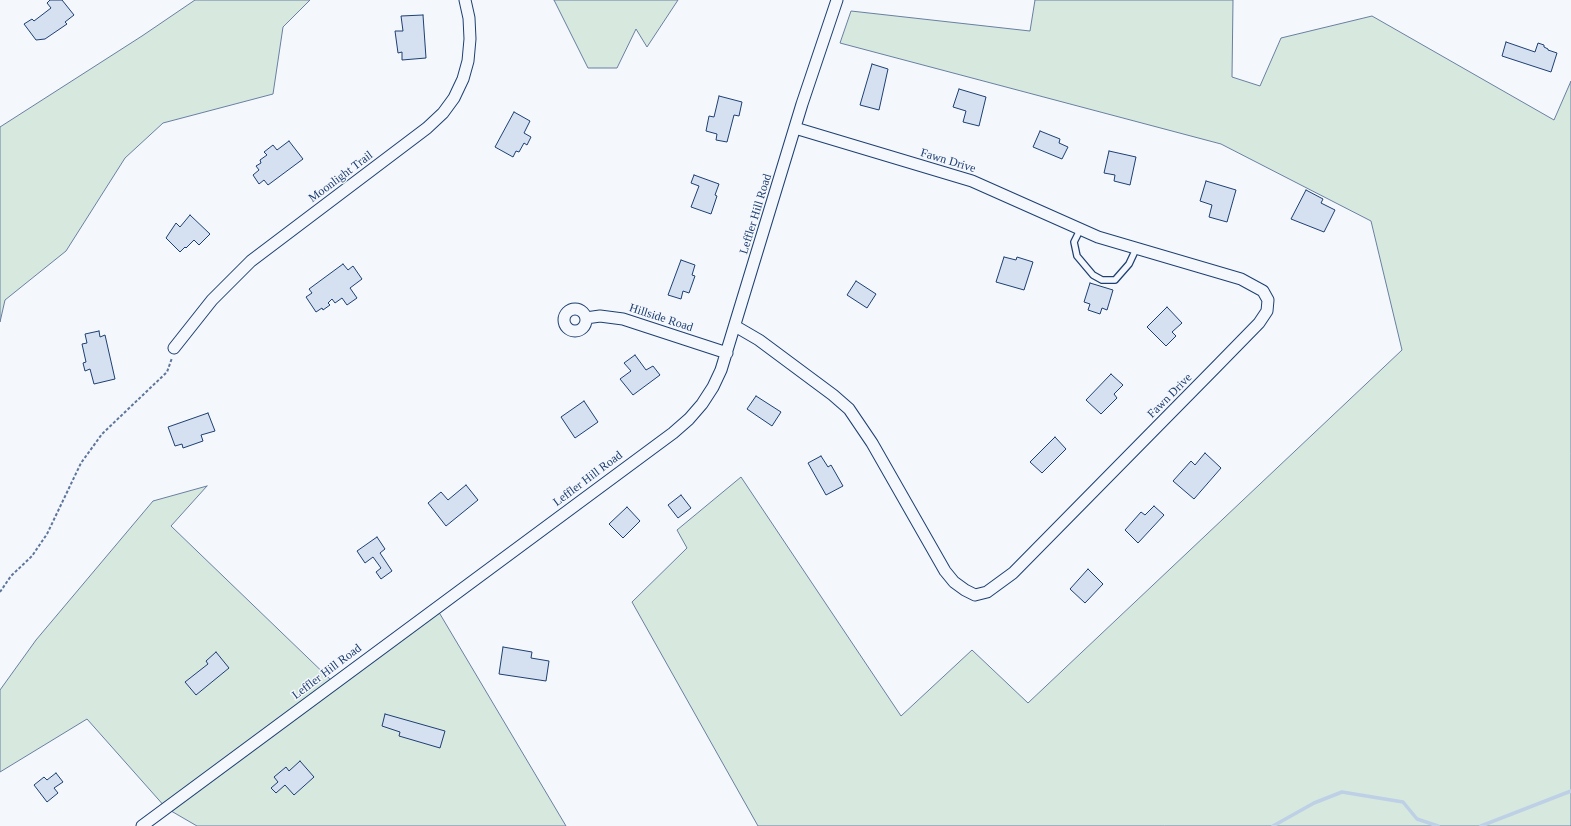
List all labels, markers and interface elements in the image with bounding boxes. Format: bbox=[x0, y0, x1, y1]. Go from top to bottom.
street label: Fawn Drive bbox=[919, 146, 977, 176]
street label: Moonlight Trail bbox=[306, 148, 376, 206]
street label: Leffler Hill Road bbox=[737, 172, 775, 256]
street label: Hillside Road bbox=[627, 301, 695, 335]
street label: Fawn Drive bbox=[1145, 371, 1195, 421]
street label: Leffler Hill Road bbox=[550, 448, 626, 510]
street label: Leffler Hill Road bbox=[289, 641, 365, 703]

